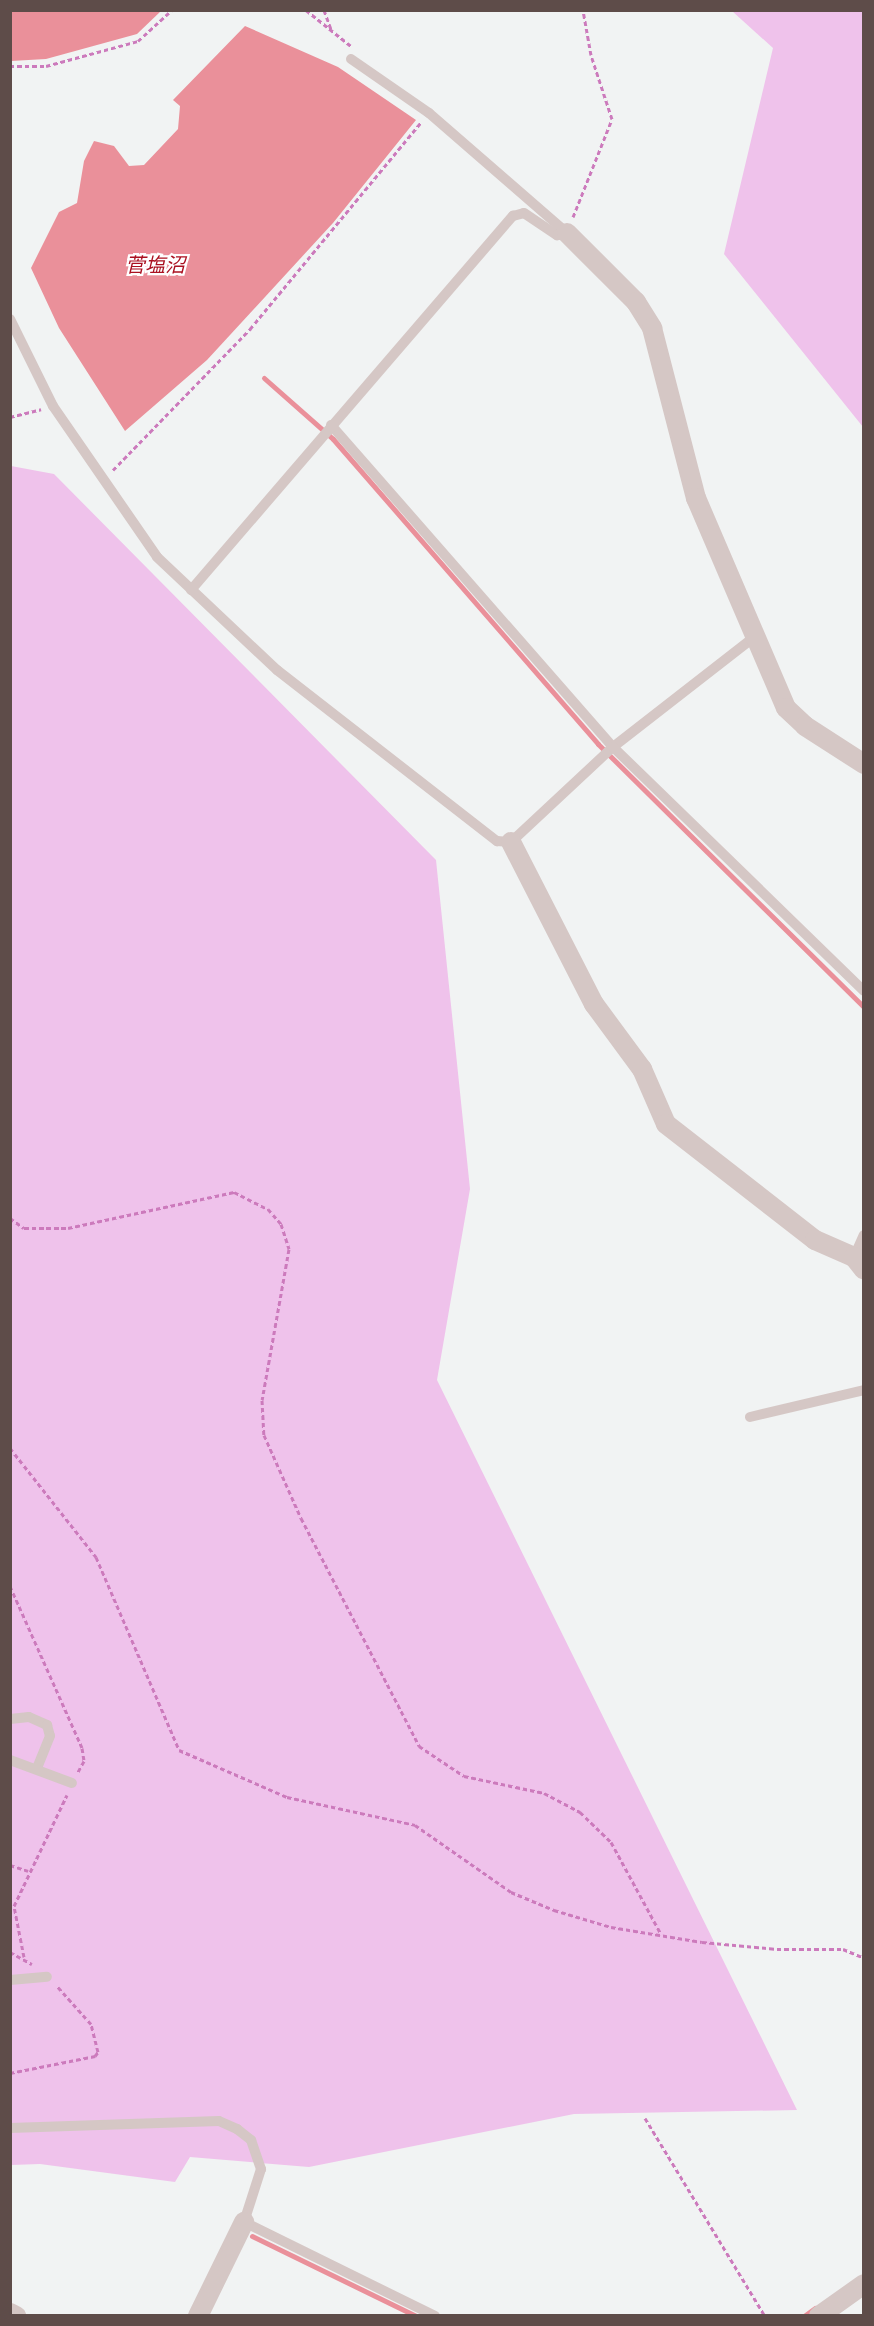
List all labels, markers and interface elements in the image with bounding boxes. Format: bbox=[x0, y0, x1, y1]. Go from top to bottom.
water label: 菅塩沼 bbox=[125, 255, 185, 279]

